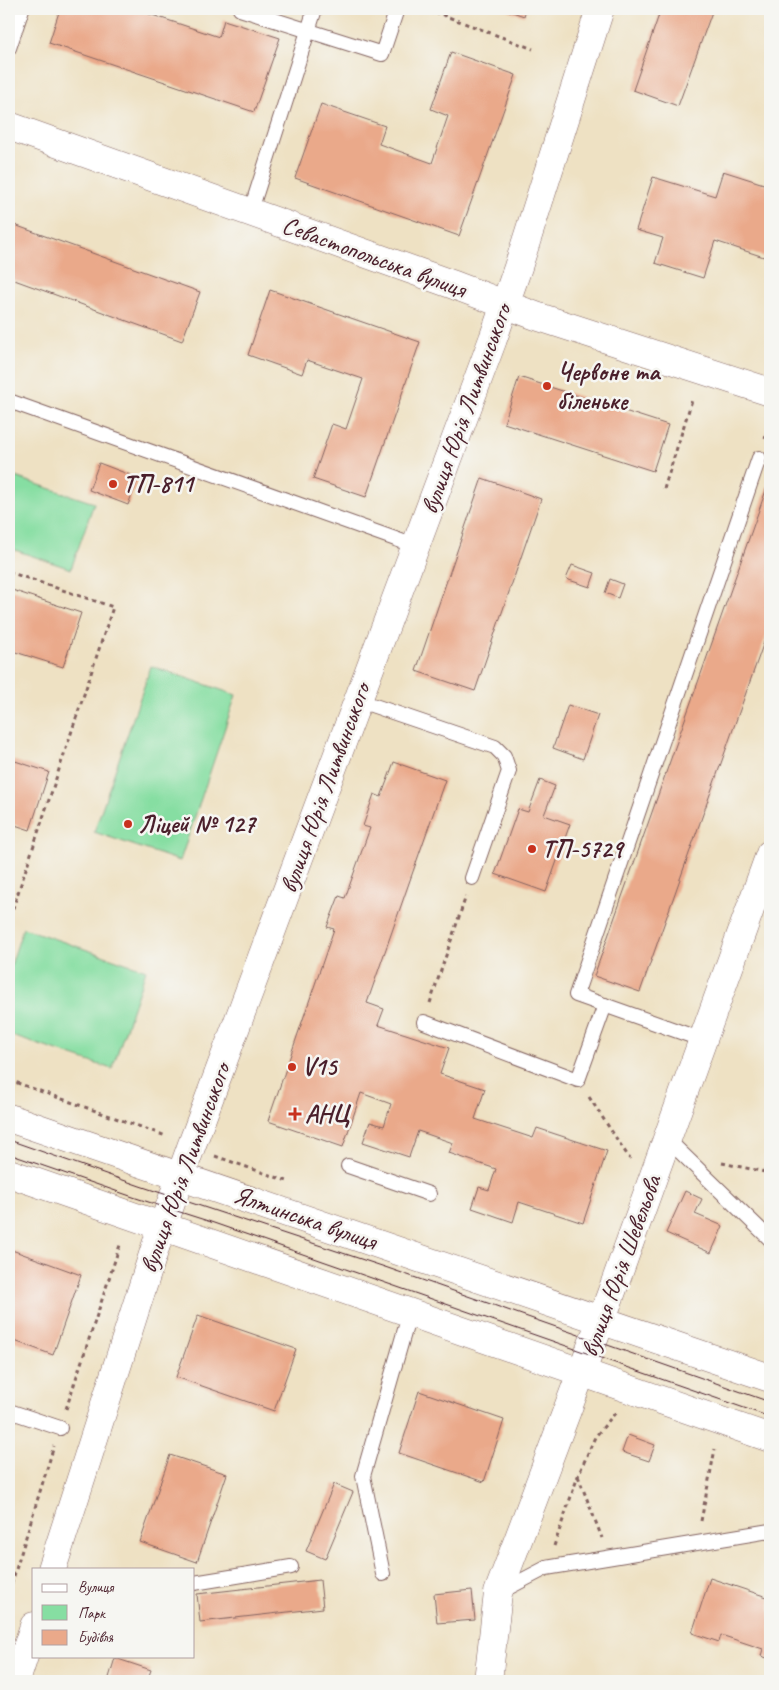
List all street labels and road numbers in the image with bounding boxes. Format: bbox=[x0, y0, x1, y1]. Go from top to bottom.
street label: Севастопольська вулиця bbox=[278, 209, 472, 306]
street label: вулиця Юрія Литвинського bbox=[413, 297, 520, 518]
street label: вулиця Юрія Литвинського bbox=[272, 676, 379, 897]
street label: вулиця Юрія Литвинського bbox=[132, 1056, 239, 1277]
street label: вулиця Юрія Шевельова bbox=[573, 1169, 669, 1361]
street label: Ялтинська вулиця bbox=[229, 1179, 383, 1258]

